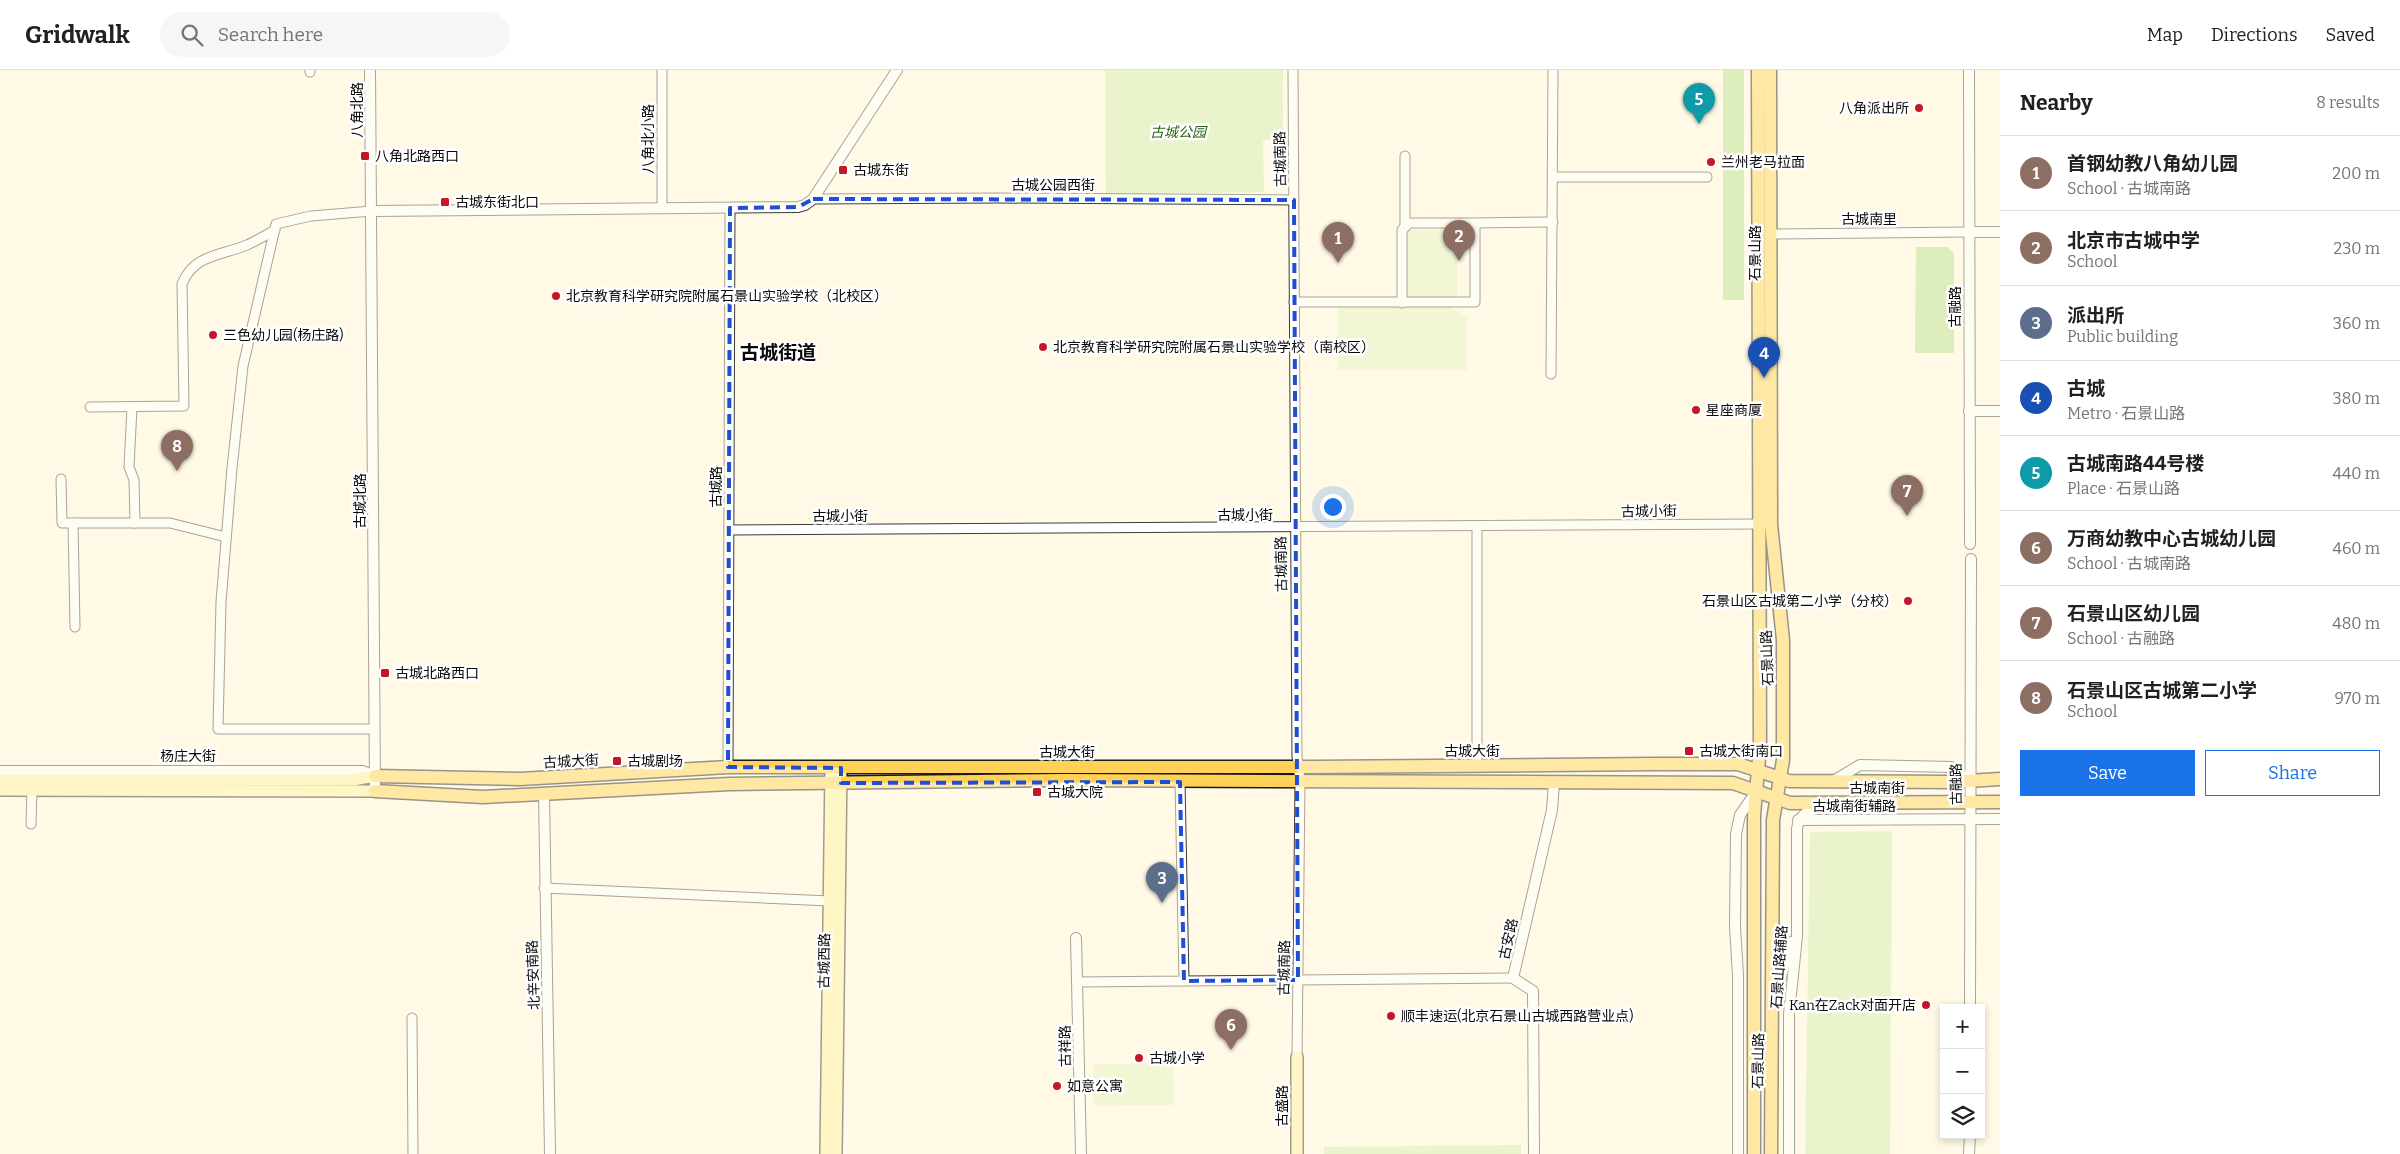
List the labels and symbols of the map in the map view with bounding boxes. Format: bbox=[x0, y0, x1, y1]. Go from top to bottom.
street label: 八角北路 bbox=[349, 82, 366, 138]
pin: 5 bbox=[1683, 83, 1715, 124]
place label: 八角派出所 bbox=[1839, 100, 1909, 117]
marker: 八角派出所 bbox=[1913, 102, 1925, 114]
street label: 八角北小路 bbox=[640, 104, 657, 174]
park label: 古城公园 bbox=[1150, 124, 1208, 141]
street label: 古城南路 bbox=[1272, 131, 1289, 187]
place label: 八角北路西口 bbox=[375, 148, 459, 165]
marker: 八角北路西口 bbox=[359, 150, 371, 162]
place label: 兰州老马拉面 bbox=[1721, 154, 1805, 171]
marker: 兰州老马拉面 bbox=[1705, 156, 1717, 168]
place label: 古城东街 bbox=[853, 162, 909, 179]
marker: 古城东街 bbox=[837, 164, 849, 176]
street label: 古城公园西街 bbox=[1011, 177, 1095, 194]
place label: 古城东街北口 bbox=[455, 194, 539, 211]
marker: 古城东街北口 bbox=[439, 196, 451, 208]
street label: 古城南里 bbox=[1841, 211, 1897, 228]
pin: 2 bbox=[1443, 220, 1475, 261]
pin: 1 bbox=[1322, 222, 1354, 263]
street label: 石景山路 bbox=[1747, 225, 1764, 281]
street label: 古融路 bbox=[1947, 286, 1964, 328]
place label: 北京教育科学研究院附属石景山实验学校（北校区） bbox=[566, 288, 888, 305]
marker: 北京教育科学研究院附属石景山实验学校（北校区） bbox=[550, 290, 562, 302]
place label: 三色幼儿园(杨庄路) bbox=[223, 327, 344, 344]
marker: 三色幼儿园(杨庄路) bbox=[207, 329, 219, 341]
pin: 4 bbox=[1748, 337, 1780, 378]
place label: 北京教育科学研究院附属石景山实验学校（南校区） bbox=[1053, 339, 1375, 356]
district label: 古城街道 bbox=[740, 341, 816, 364]
marker: 北京教育科学研究院附属石景山实验学校（南校区） bbox=[1037, 341, 1049, 353]
place label: 星座商厦 bbox=[1706, 402, 1762, 419]
marker: 星座商厦 bbox=[1690, 404, 1702, 416]
pin: 8 bbox=[161, 430, 193, 471]
street label: 古城路 bbox=[708, 466, 725, 508]
street label: 古城北路 bbox=[352, 473, 369, 529]
pin: 7 bbox=[1891, 475, 1923, 516]
your location bbox=[1320, 494, 1346, 520]
street label: 古城小街 bbox=[1621, 503, 1677, 520]
street label: 古城小街 bbox=[1217, 507, 1273, 524]
street label: 古城小街 bbox=[812, 508, 868, 525]
street label: 古城南路 bbox=[1273, 536, 1290, 592]
place label: 石景山区古城第二小学（分校） bbox=[1702, 593, 1898, 610]
marker: 石景山区古城第二小学（分校） bbox=[1902, 595, 1914, 607]
street label: 石景山路 bbox=[1758, 630, 1777, 686]
place label: 古城北路西口 bbox=[395, 665, 479, 682]
marker: 古城北路西口 bbox=[379, 667, 391, 679]
street label: 古城大街 bbox=[1444, 743, 1500, 760]
place label: 古城大街南口 bbox=[1699, 743, 1783, 760]
street label: 古城大街 bbox=[1039, 744, 1095, 761]
marker: 古城大街南口 bbox=[1683, 745, 1695, 757]
street label: 杨庄大街 bbox=[160, 748, 216, 765]
street label: 古城大街 bbox=[543, 752, 599, 771]
place label: 古城剧场 bbox=[627, 753, 683, 770]
marker: 古城剧场 bbox=[611, 755, 623, 767]
street label: 古融路 bbox=[1948, 763, 1965, 805]
street label: 古城南街 bbox=[1849, 780, 1905, 797]
place label: 古城大院 bbox=[1047, 784, 1103, 801]
marker: 古城大院 bbox=[1031, 786, 1043, 798]
street label: 古城南街辅路 bbox=[1812, 798, 1896, 815]
pin: 3 bbox=[1146, 862, 1178, 903]
street label: 古安路 bbox=[1495, 917, 1521, 961]
street label: 石景山路辅路 bbox=[1768, 925, 1791, 1010]
street label: 古城西路 bbox=[816, 933, 833, 989]
street label: 北辛安南路 bbox=[524, 940, 543, 1010]
street label: 古城南路 bbox=[1276, 940, 1293, 996]
place label: Kan在Zack对面开店 bbox=[1789, 997, 1916, 1014]
marker: Kan在Zack对面开店 bbox=[1920, 999, 1932, 1011]
place label: 顺丰速运(北京石景山古城西路营业点) bbox=[1401, 1008, 1634, 1025]
pin: 6 bbox=[1215, 1009, 1247, 1050]
marker: 顺丰速运(北京石景山古城西路营业点) bbox=[1385, 1010, 1397, 1022]
street label: 古祥路 bbox=[1057, 1025, 1074, 1067]
street label: 石景山路 bbox=[1750, 1033, 1767, 1089]
place label: 古城小学 bbox=[1149, 1050, 1205, 1067]
marker: 古城小学 bbox=[1133, 1052, 1145, 1064]
place label: 如意公寓 bbox=[1067, 1078, 1123, 1095]
marker: 如意公寓 bbox=[1051, 1080, 1063, 1092]
street label: 古盛路 bbox=[1274, 1085, 1291, 1127]

